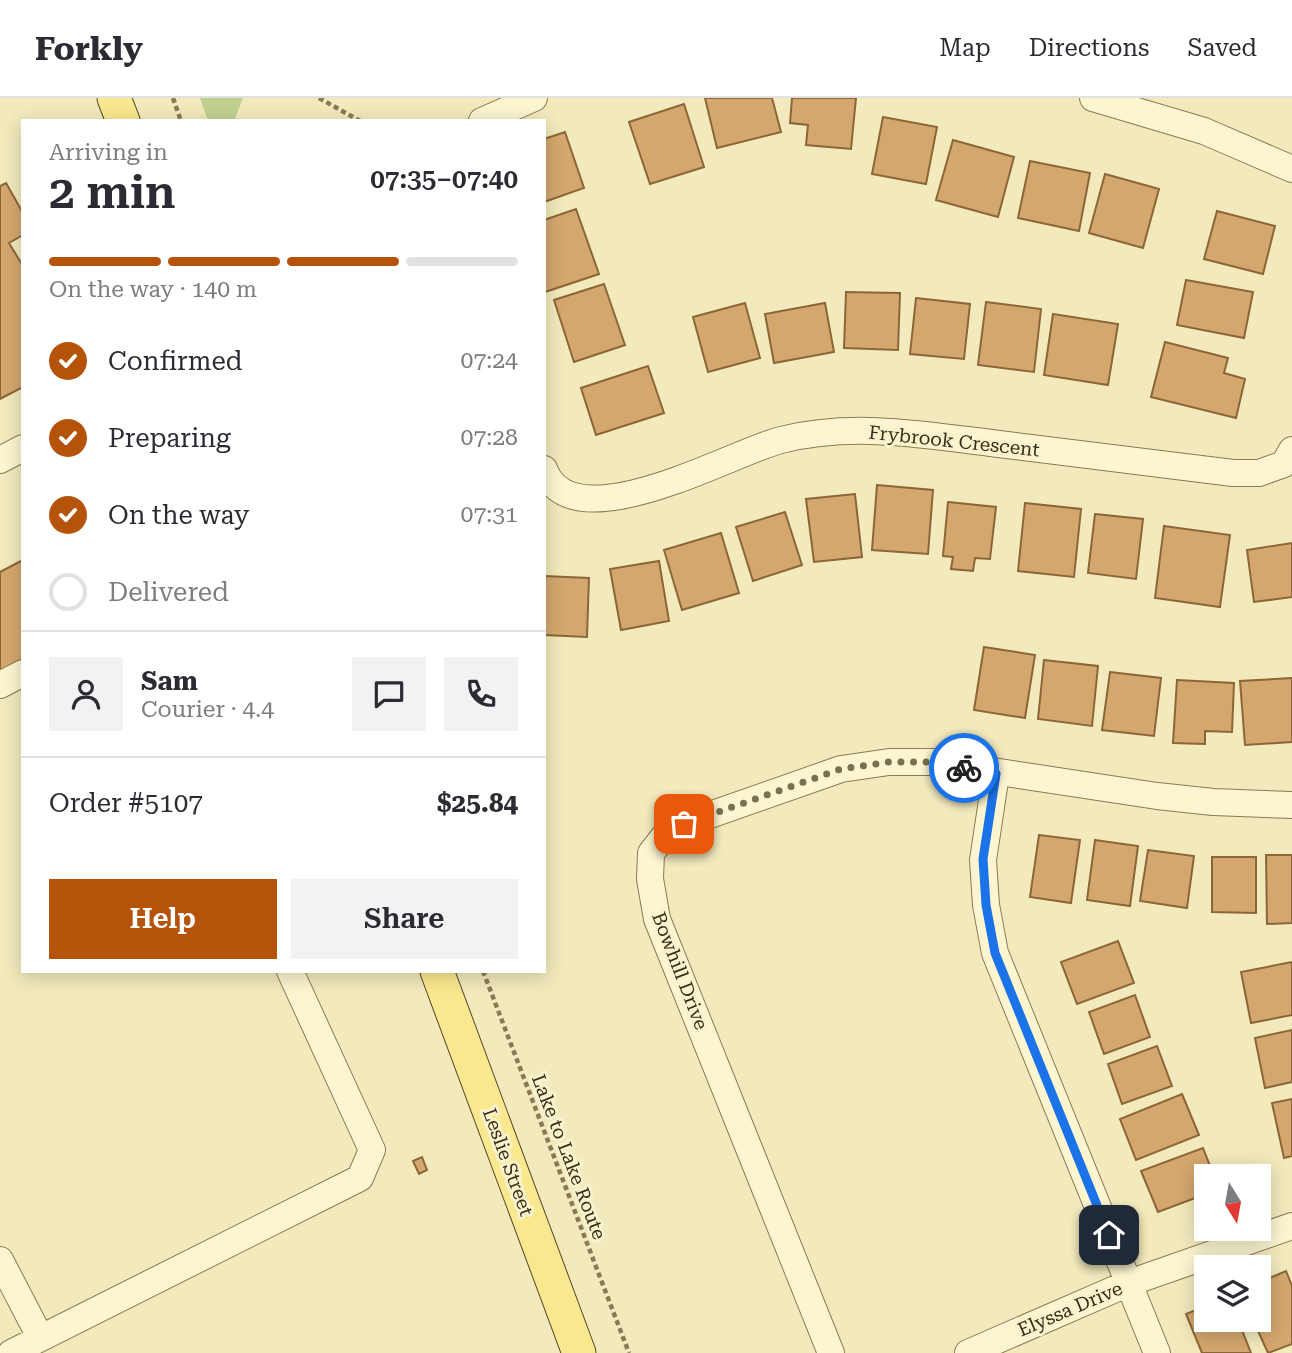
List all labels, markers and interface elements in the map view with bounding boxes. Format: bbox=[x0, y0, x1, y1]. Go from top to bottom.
text: Forkly bbox=[35, 29, 143, 68]
text: Map bbox=[939, 34, 991, 62]
text: Directions bbox=[1029, 34, 1149, 62]
text: Saved bbox=[1187, 34, 1257, 62]
text: Arriving in bbox=[49, 139, 168, 166]
text: 07:35–07:40 bbox=[370, 164, 518, 194]
text: 2 min bbox=[49, 165, 176, 219]
text: On the way · 140 m bbox=[49, 276, 257, 303]
icon: check bbox=[49, 342, 87, 380]
text: Confirmed bbox=[108, 346, 243, 376]
text: 07:24 bbox=[461, 347, 518, 374]
icon: check bbox=[49, 419, 87, 457]
street label: Frybrook Crescent bbox=[867, 421, 1041, 461]
text: Preparing bbox=[108, 423, 231, 453]
text: 07:28 bbox=[461, 424, 518, 451]
icon: check bbox=[49, 496, 87, 534]
text: On the way bbox=[108, 500, 249, 530]
text: 07:31 bbox=[461, 501, 518, 528]
text: Delivered bbox=[108, 577, 229, 607]
button: person bbox=[49, 657, 123, 731]
button: chat bbox=[352, 657, 426, 731]
button: phone bbox=[444, 657, 518, 731]
text: Sam bbox=[141, 666, 198, 696]
text: Courier · 4.4 bbox=[141, 696, 274, 723]
courier bbox=[929, 733, 999, 803]
icon: bike bbox=[945, 749, 983, 787]
text: Order #5107 bbox=[49, 788, 203, 818]
text: $25.84 bbox=[437, 788, 518, 818]
pin bbox=[654, 794, 714, 854]
icon: bag bbox=[665, 805, 703, 843]
button: Help bbox=[49, 879, 277, 959]
button: Share bbox=[291, 879, 518, 959]
street label: Bowhill Drive bbox=[647, 909, 713, 1033]
street label: Lake to Lake Route bbox=[527, 1071, 611, 1243]
street label: Leslie Street bbox=[478, 1105, 538, 1219]
north arrow bbox=[1194, 1164, 1270, 1241]
map controls bbox=[1194, 1164, 1271, 1332]
pin bbox=[1079, 1205, 1139, 1265]
icon: home bbox=[1090, 1216, 1128, 1254]
button: layers bbox=[1194, 1255, 1271, 1332]
street label: Elyssa Drive bbox=[1014, 1277, 1126, 1341]

